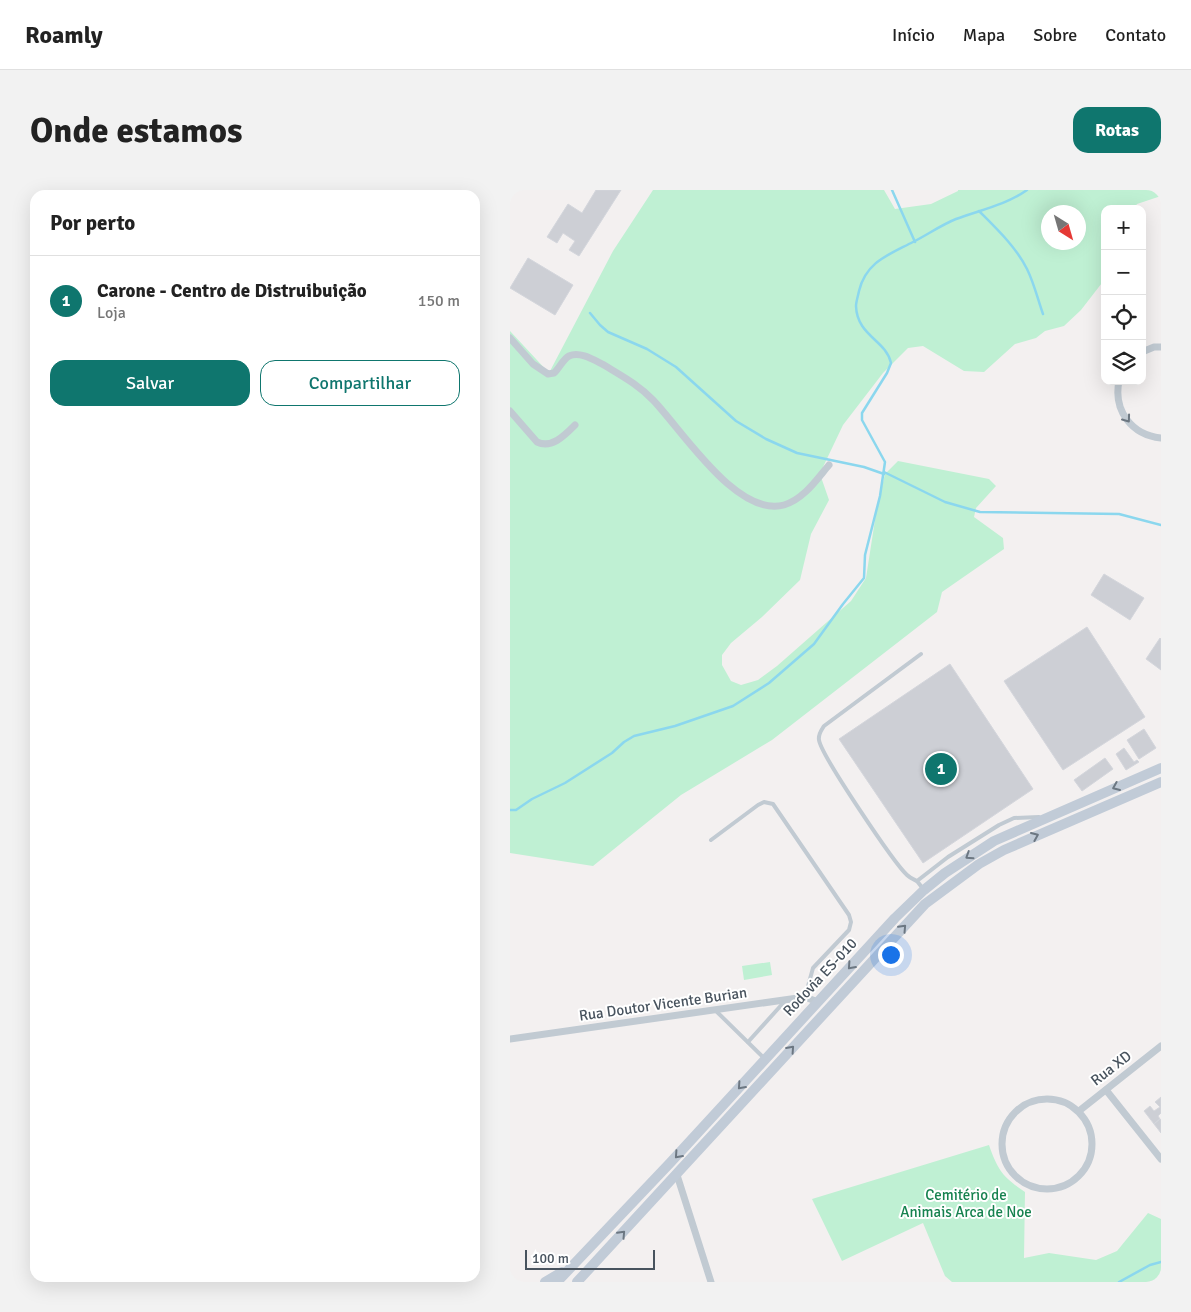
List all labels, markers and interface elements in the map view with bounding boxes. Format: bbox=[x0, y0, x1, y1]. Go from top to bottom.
text: Roamly bbox=[25, 20, 103, 50]
text: Início bbox=[892, 24, 935, 46]
text: Mapa bbox=[963, 24, 1005, 46]
text: Sobre bbox=[1033, 24, 1077, 46]
text: Contato bbox=[1105, 24, 1166, 46]
button: Rotas bbox=[1073, 107, 1161, 153]
text: Onde estamos bbox=[30, 109, 242, 152]
north arrow bbox=[1041, 205, 1086, 250]
map controls bbox=[1101, 205, 1146, 385]
button: + bbox=[1101, 205, 1146, 250]
text: Por perto bbox=[50, 210, 135, 236]
button: − bbox=[1101, 250, 1146, 295]
text: Carone - Centro de Distruibuição bbox=[97, 279, 367, 303]
text: 1 bbox=[62, 291, 70, 311]
text: 150 m bbox=[418, 291, 460, 311]
button: locate bbox=[1101, 295, 1146, 340]
text: Loja bbox=[97, 303, 126, 323]
button: layers bbox=[1101, 340, 1146, 385]
button: Salvar bbox=[50, 360, 250, 406]
button: Compartilhar bbox=[260, 360, 460, 406]
one-way arrow bbox=[1121, 413, 1130, 423]
pin: 1 bbox=[925, 750, 957, 788]
one-way arrow bbox=[1112, 781, 1121, 792]
one-way arrow bbox=[1030, 832, 1039, 843]
one-way arrow bbox=[965, 850, 975, 859]
one-way arrow bbox=[897, 925, 906, 934]
street label: Rodovia ES-010 bbox=[779, 934, 861, 1020]
your location bbox=[878, 942, 904, 968]
one-way arrow bbox=[848, 961, 857, 970]
street label: Rua Doutor Vicente Burian bbox=[578, 983, 748, 1025]
one-way arrow bbox=[785, 1046, 794, 1055]
street label: Rua XD bbox=[1087, 1047, 1135, 1089]
one-way arrow bbox=[738, 1080, 747, 1089]
one-way arrow bbox=[675, 1149, 684, 1158]
park label: Cemitério de Animais Arca de Noe bbox=[900, 1186, 1032, 1221]
one-way arrow bbox=[616, 1230, 625, 1239]
scale bar bbox=[525, 1247, 655, 1270]
text: 100 m bbox=[532, 1250, 569, 1267]

